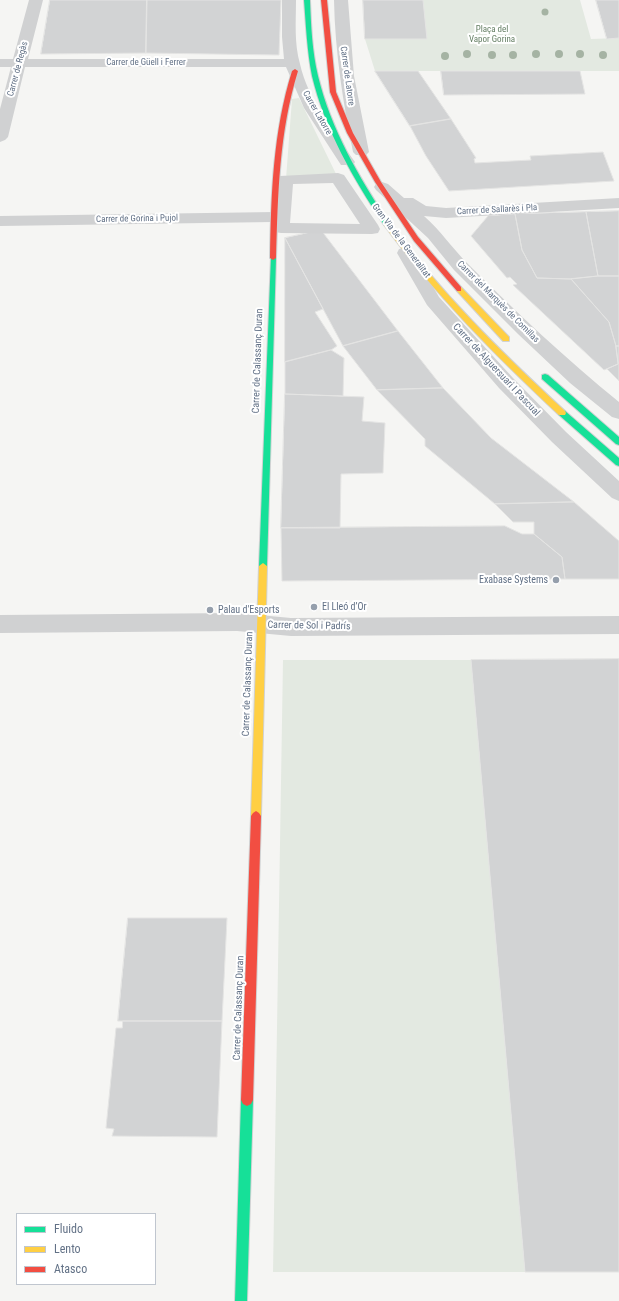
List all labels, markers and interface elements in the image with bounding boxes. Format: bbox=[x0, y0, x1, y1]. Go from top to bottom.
park label: Plaça del Vapor Gorina bbox=[469, 25, 515, 46]
street label: Carrer de Regàs bbox=[5, 40, 31, 98]
street label: Carrer de Latorre bbox=[337, 46, 357, 106]
street label: Carrer de Güell i Ferrer bbox=[106, 58, 186, 68]
street label: Carrer Latorre bbox=[300, 89, 334, 137]
street label: Gran Via de la Generalitat bbox=[370, 202, 432, 280]
street label: Carrer de Sallarès i Pla bbox=[456, 202, 538, 218]
street label: Carrer de Gorina i Pujol bbox=[96, 213, 178, 225]
street label: Carrer del Marquès de Comillas bbox=[455, 259, 541, 345]
street label: Carrer de Calassanç Duran bbox=[250, 308, 266, 414]
street label: Carrer de Alguersuari I Pascual bbox=[450, 321, 542, 419]
place label: Exabase Systems bbox=[479, 574, 548, 586]
marker: Exabase Systems bbox=[551, 575, 561, 585]
place label: El Lleó d’Or bbox=[322, 601, 367, 613]
marker: El Lleó d’Or bbox=[309, 602, 319, 612]
place label: Palau d'Esports bbox=[218, 604, 279, 616]
marker: Palau d'Esports bbox=[205, 605, 215, 615]
street label: Carrer de Sol i Padrís bbox=[267, 619, 351, 633]
street label: Carrer de Calassanç Duran bbox=[240, 631, 256, 737]
street label: Carrer de Calassanç Duran bbox=[231, 955, 247, 1061]
legend bbox=[16, 1213, 156, 1285]
text: Fluido bbox=[54, 1222, 83, 1236]
text: Lento bbox=[54, 1242, 81, 1256]
text: Atasco bbox=[54, 1262, 87, 1276]

